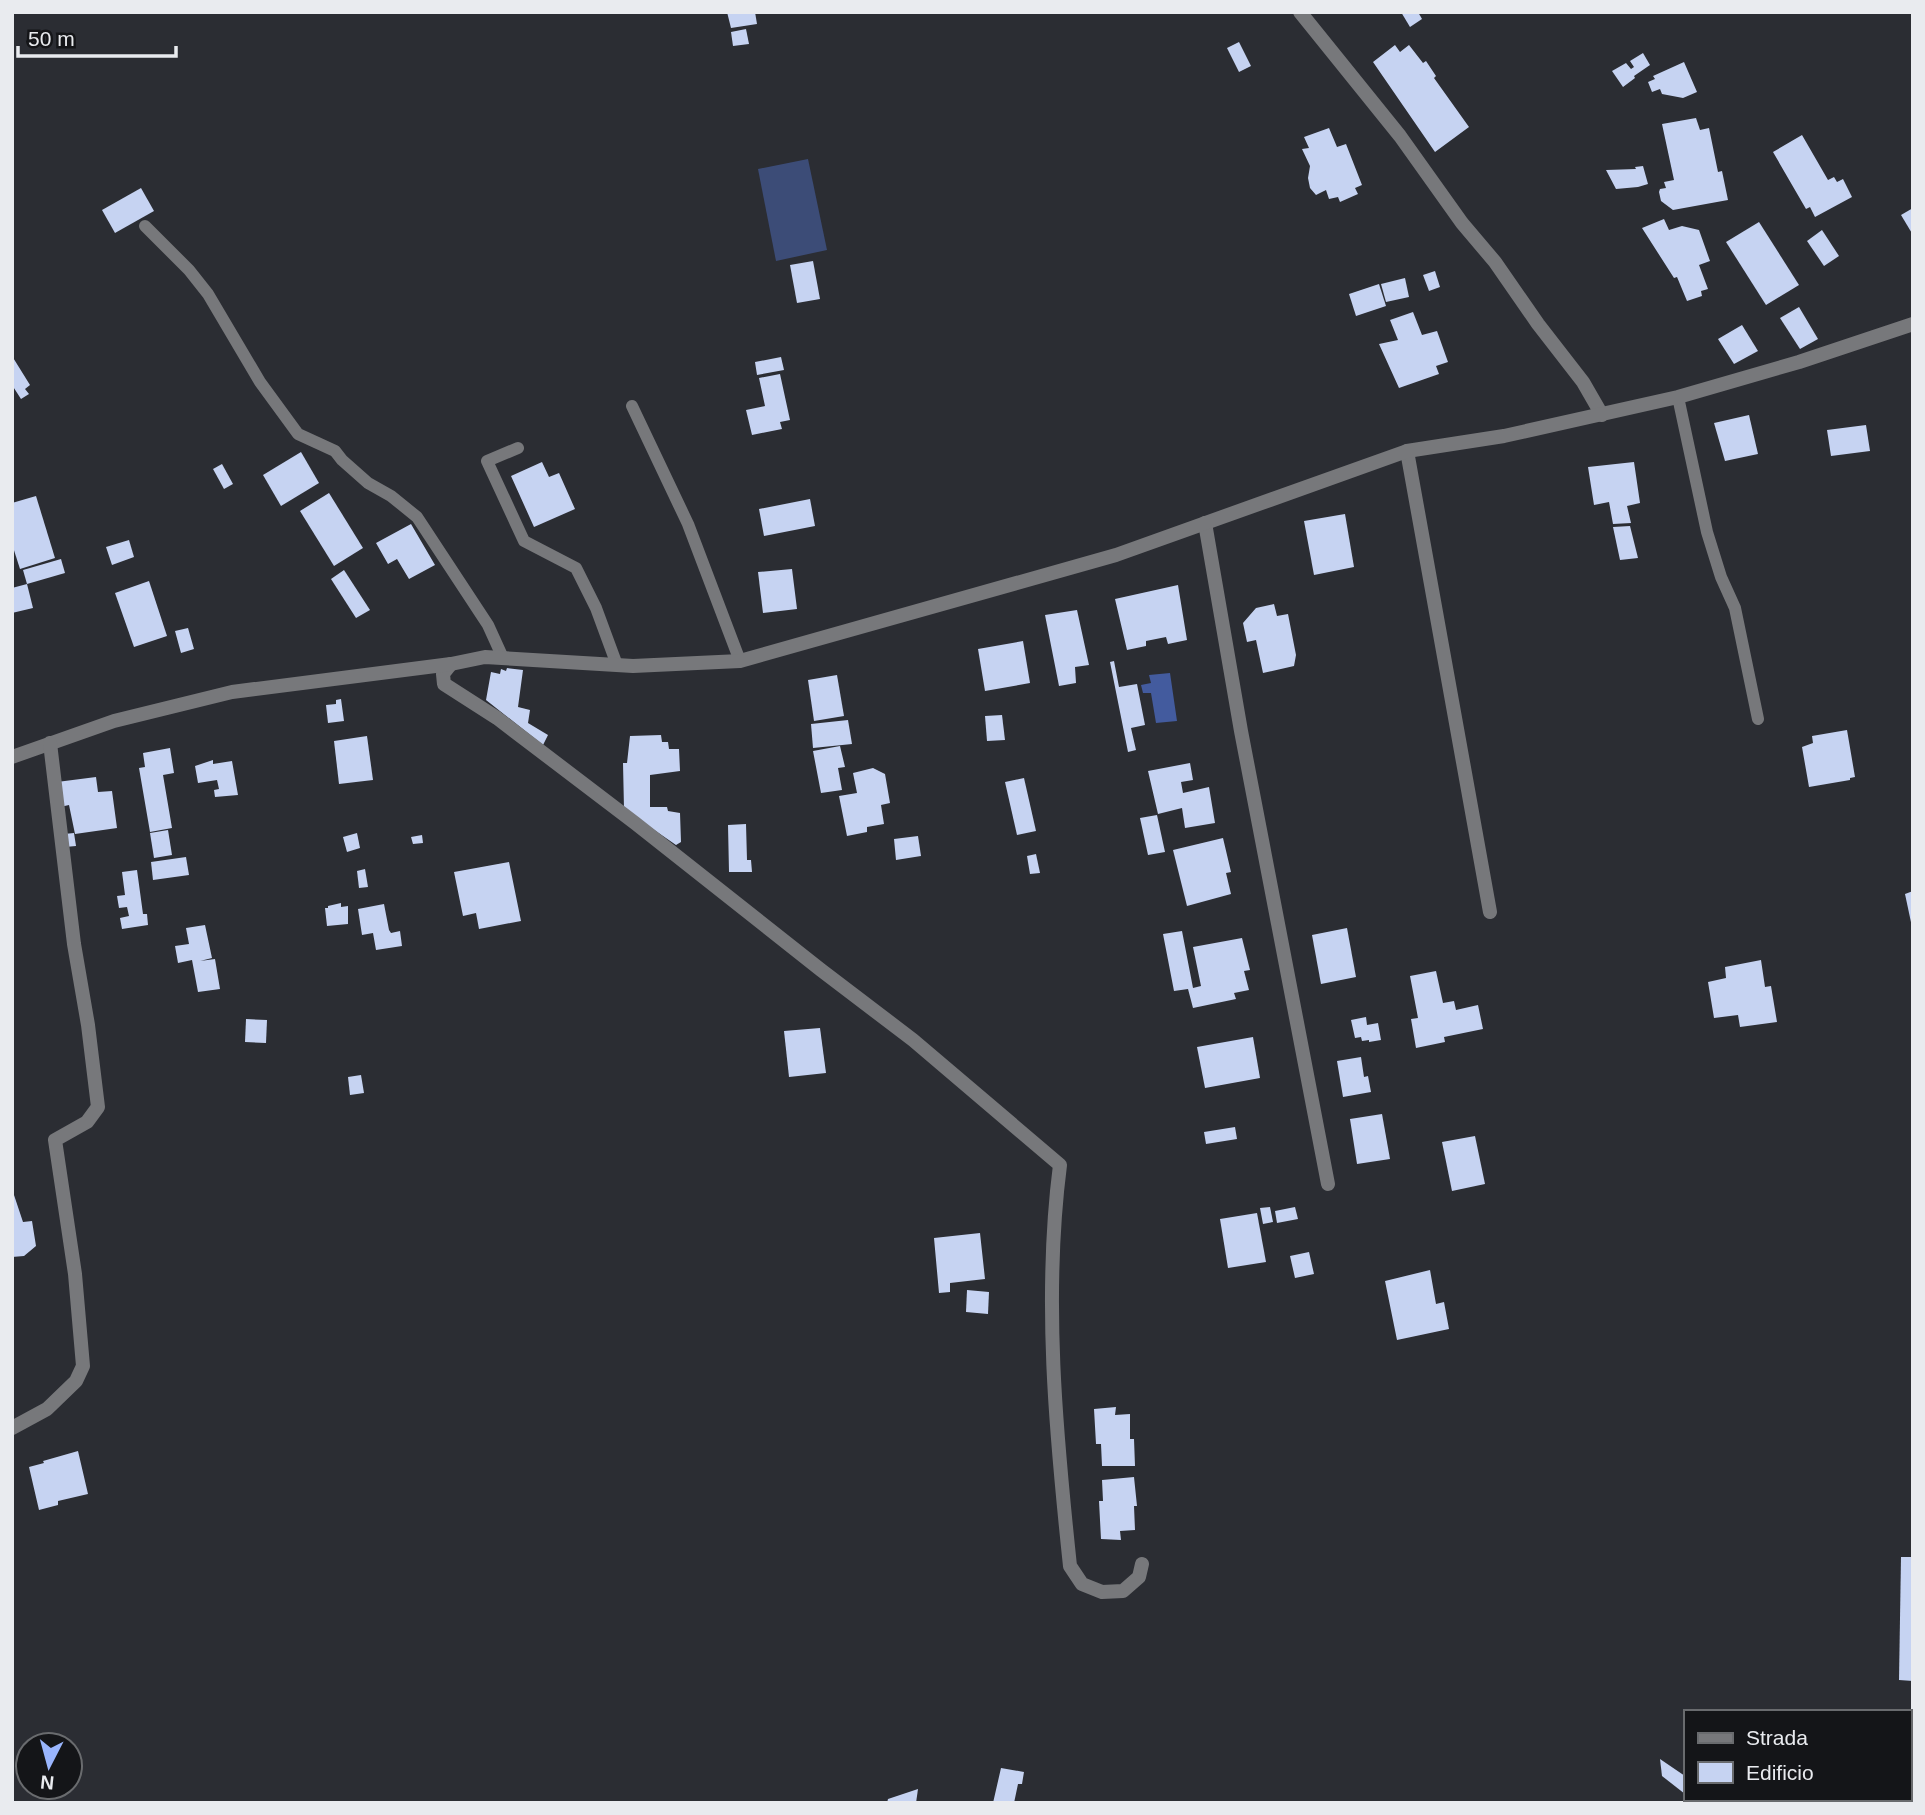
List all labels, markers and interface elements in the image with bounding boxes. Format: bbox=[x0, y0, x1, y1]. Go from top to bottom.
scale bar bbox=[18, 14, 175, 58]
text: 50 m bbox=[28, 27, 75, 50]
legend bbox=[1684, 1710, 1911, 1801]
text: Strada bbox=[1746, 1726, 1808, 1749]
north arrow bbox=[14, 1731, 84, 1801]
text: Edificio bbox=[1746, 1761, 1814, 1784]
text: N bbox=[39, 1771, 55, 1794]

